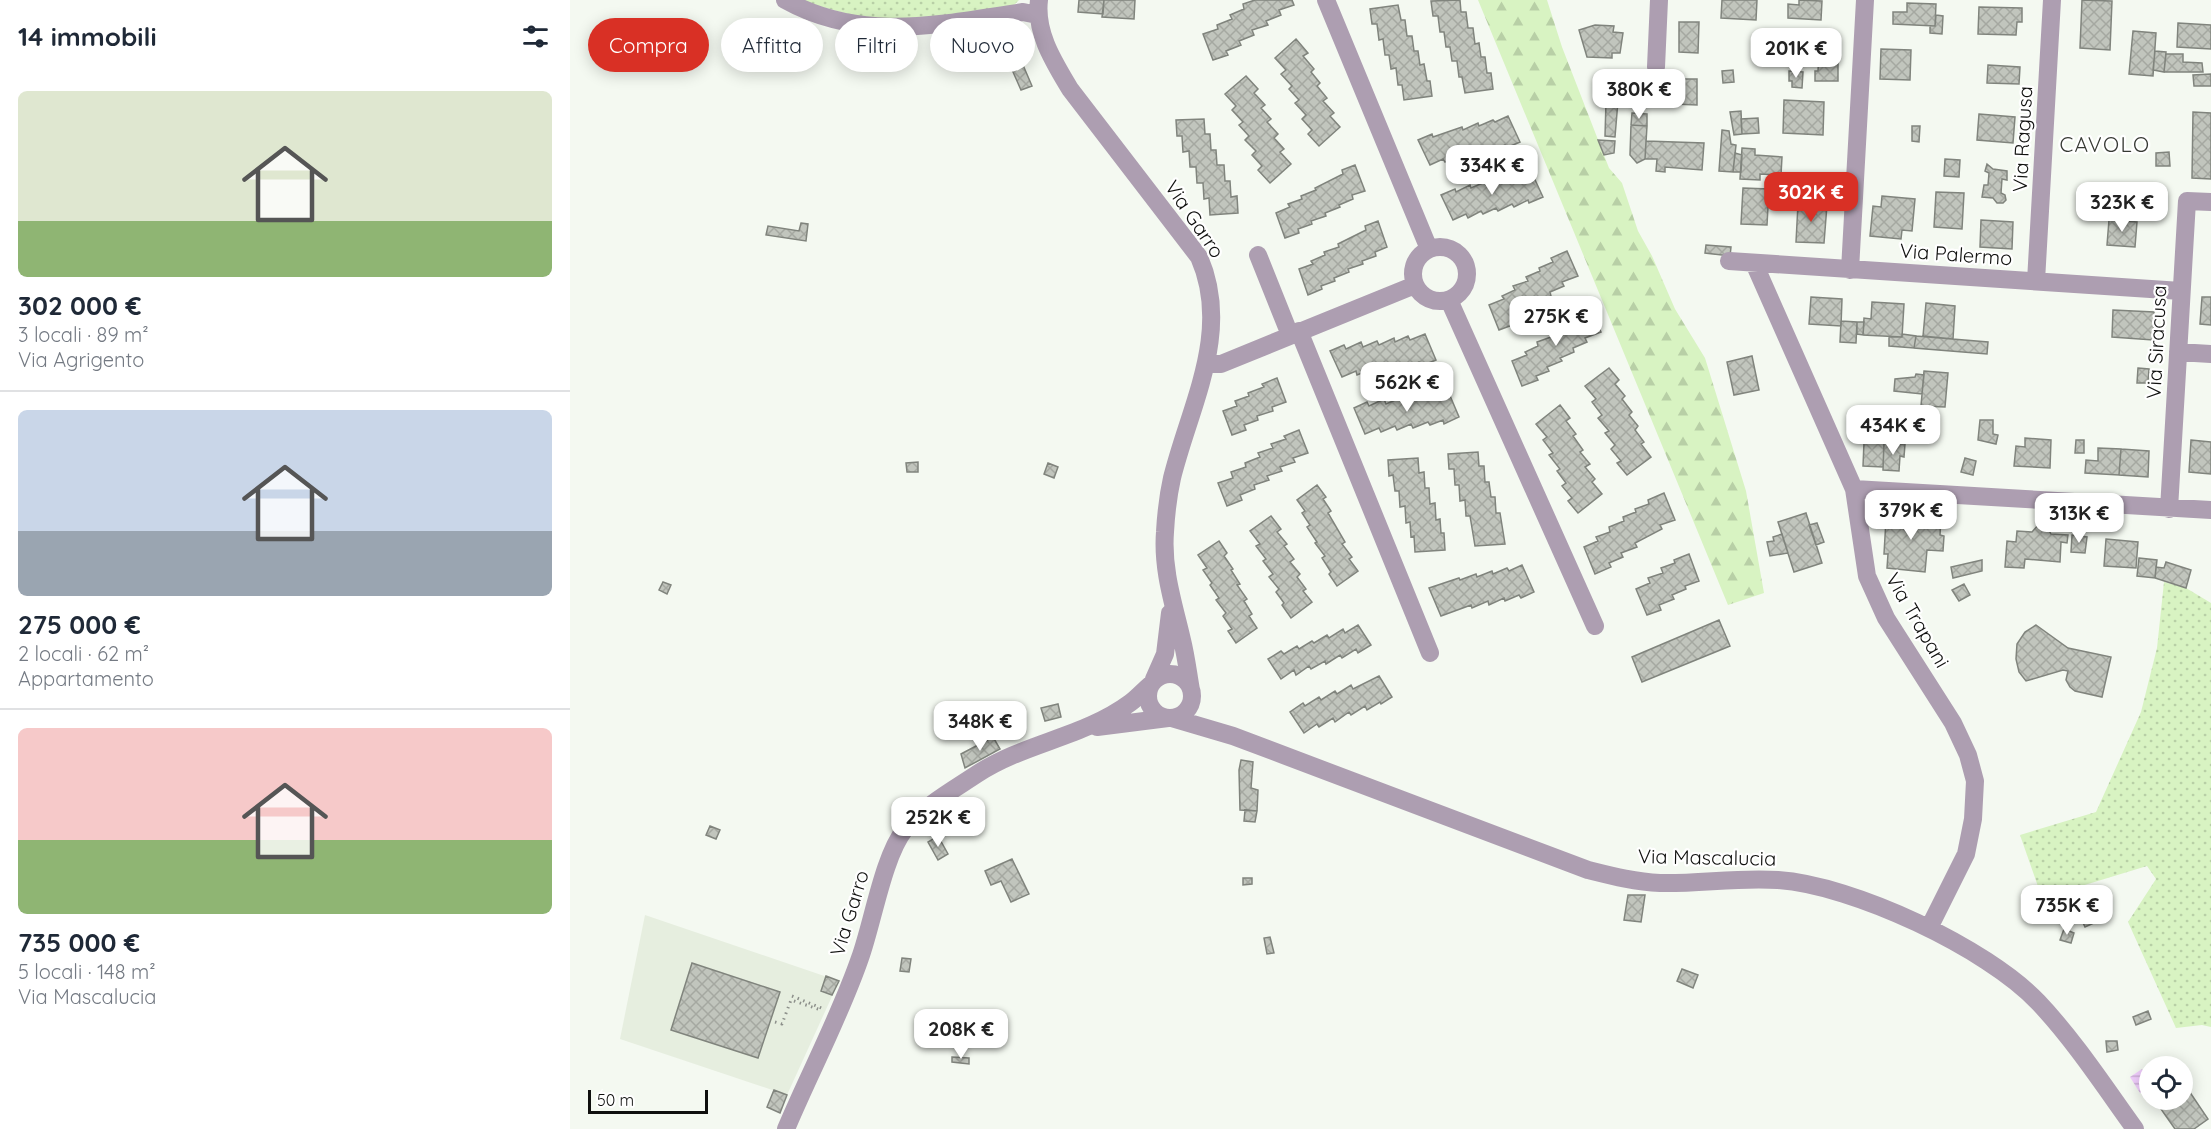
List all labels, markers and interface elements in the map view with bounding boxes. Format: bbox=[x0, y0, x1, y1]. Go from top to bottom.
chip: Compra bbox=[588, 18, 709, 72]
chip: Affitta bbox=[721, 18, 823, 72]
chip: Filtri bbox=[835, 18, 918, 72]
chip: Nuovo bbox=[930, 18, 1035, 72]
text: 14 immobili bbox=[18, 20, 157, 53]
icon: filters bbox=[519, 20, 552, 53]
pin: 201K € bbox=[1747, 28, 1845, 79]
text: 201K € bbox=[1765, 35, 1827, 60]
pin: 380K € bbox=[1590, 69, 1688, 120]
text: 380K € bbox=[1606, 76, 1672, 101]
street label: Via Ragusa bbox=[2007, 85, 2037, 193]
icon: home bbox=[231, 130, 339, 238]
district label: CAVOLO bbox=[2059, 131, 2151, 157]
pin: 334K € bbox=[1443, 145, 1541, 196]
text: 334K € bbox=[1460, 152, 1524, 177]
pin: 302K € bbox=[1762, 172, 1860, 223]
street label: Via Garro bbox=[1160, 175, 1230, 263]
text: 302K € bbox=[1778, 179, 1844, 204]
pin: 323K € bbox=[2073, 182, 2171, 233]
text: 323K € bbox=[2090, 189, 2154, 214]
street label: Via Palermo bbox=[1899, 238, 2013, 270]
street label: Via Siracusa bbox=[2141, 285, 2171, 399]
text: 302 000 € bbox=[18, 289, 141, 322]
pin: 275K € bbox=[1507, 296, 1605, 347]
text: 275K € bbox=[1523, 303, 1589, 328]
text: 3 locali · 89 m² bbox=[18, 322, 149, 347]
text: Via Agrigento bbox=[18, 347, 144, 372]
pin: 562K € bbox=[1358, 362, 1456, 413]
text: 562K € bbox=[1374, 369, 1440, 394]
pin: 434K € bbox=[1844, 405, 1942, 456]
text: 434K € bbox=[1860, 412, 1926, 437]
icon: home bbox=[231, 449, 339, 557]
pin: 379K € bbox=[1862, 490, 1960, 541]
pin: 313K € bbox=[2030, 493, 2128, 544]
text: 379K € bbox=[1879, 497, 1943, 522]
text: 313K € bbox=[2049, 500, 2109, 525]
street label: Via Trapani bbox=[1881, 568, 1955, 672]
text: 275 000 € bbox=[18, 608, 141, 641]
text: 2 locali · 62 m² bbox=[18, 641, 149, 666]
text: Appartamento bbox=[18, 666, 154, 691]
pin: 348K € bbox=[931, 701, 1029, 752]
text: 348K € bbox=[948, 708, 1012, 733]
icon: home bbox=[231, 767, 339, 875]
pin: 252K € bbox=[889, 797, 987, 848]
text: 252K € bbox=[905, 804, 971, 829]
street label: Via Mascalucia bbox=[1638, 843, 1776, 871]
street label: Via Garro bbox=[824, 867, 874, 959]
pin: 735K € bbox=[2018, 885, 2116, 936]
text: 735K € bbox=[2035, 892, 2099, 917]
text: 735 000 € bbox=[18, 926, 140, 959]
text: 5 locali · 148 m² bbox=[18, 959, 156, 984]
text: Via Mascalucia bbox=[18, 984, 156, 1009]
pin: 208K € bbox=[912, 1009, 1010, 1060]
text: 208K € bbox=[928, 1016, 994, 1041]
map controls bbox=[2139, 1056, 2193, 1110]
button: locate bbox=[2139, 1056, 2193, 1110]
scale bar bbox=[588, 1087, 708, 1114]
text: 50 m bbox=[597, 1090, 634, 1110]

